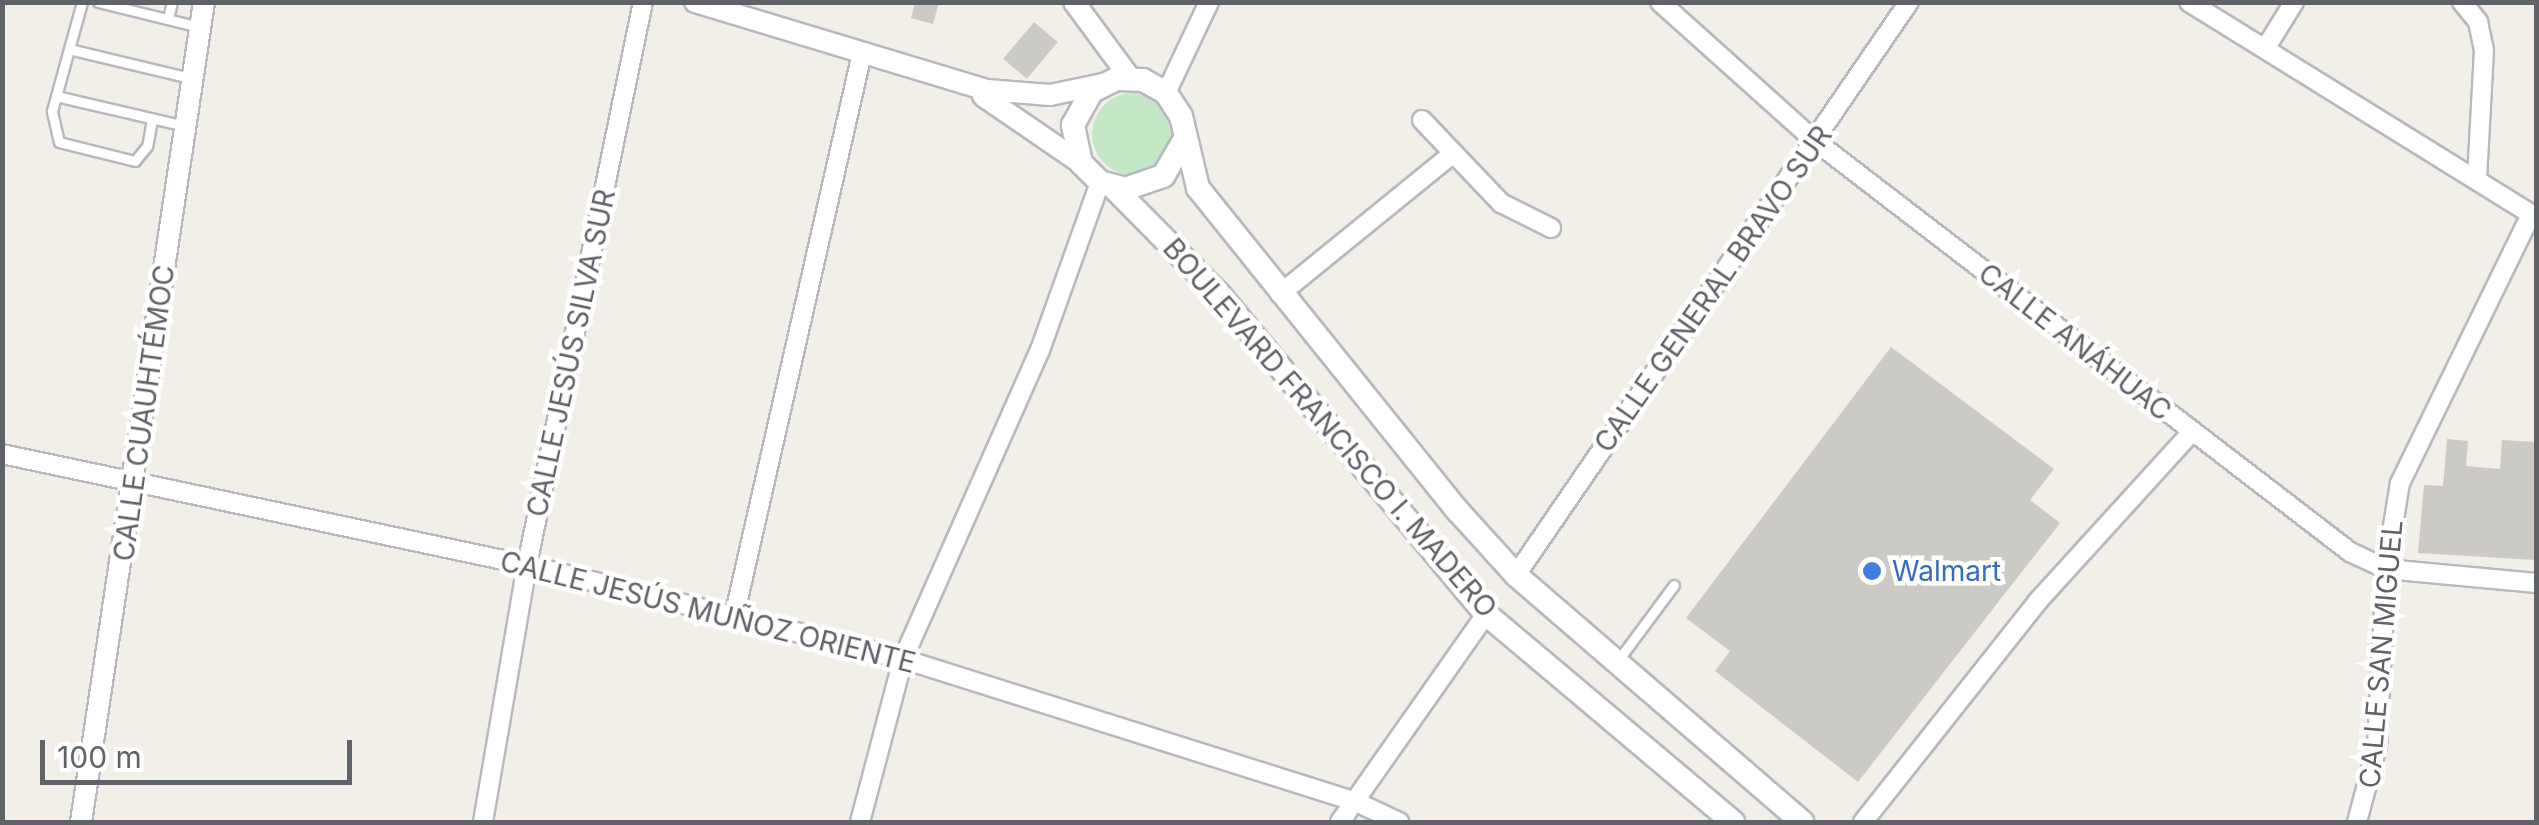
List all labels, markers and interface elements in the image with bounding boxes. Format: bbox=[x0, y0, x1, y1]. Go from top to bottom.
street label: CALLE GENERAL BRAVO SUR bbox=[1587, 119, 1839, 459]
street label: CALLE JESÚS SILVA SUR bbox=[520, 186, 622, 520]
street label: BOULEVARD FRANCISCO I. MADERO bbox=[1156, 232, 1504, 624]
street label: CALLE ANÁHUAC bbox=[1972, 256, 2178, 428]
street label: CALLE CUAUHTÉMOC bbox=[107, 263, 181, 563]
street label: CALLE SAN MIGUEL bbox=[2353, 519, 2409, 789]
street label: CALLE JESÚS MUÑOZ ORIENTE bbox=[497, 544, 919, 680]
place label: Walmart bbox=[1892, 554, 2001, 588]
marker: Walmart bbox=[1861, 560, 1883, 582]
scale bar bbox=[45, 720, 358, 782]
text: 100 m bbox=[57, 739, 142, 775]

